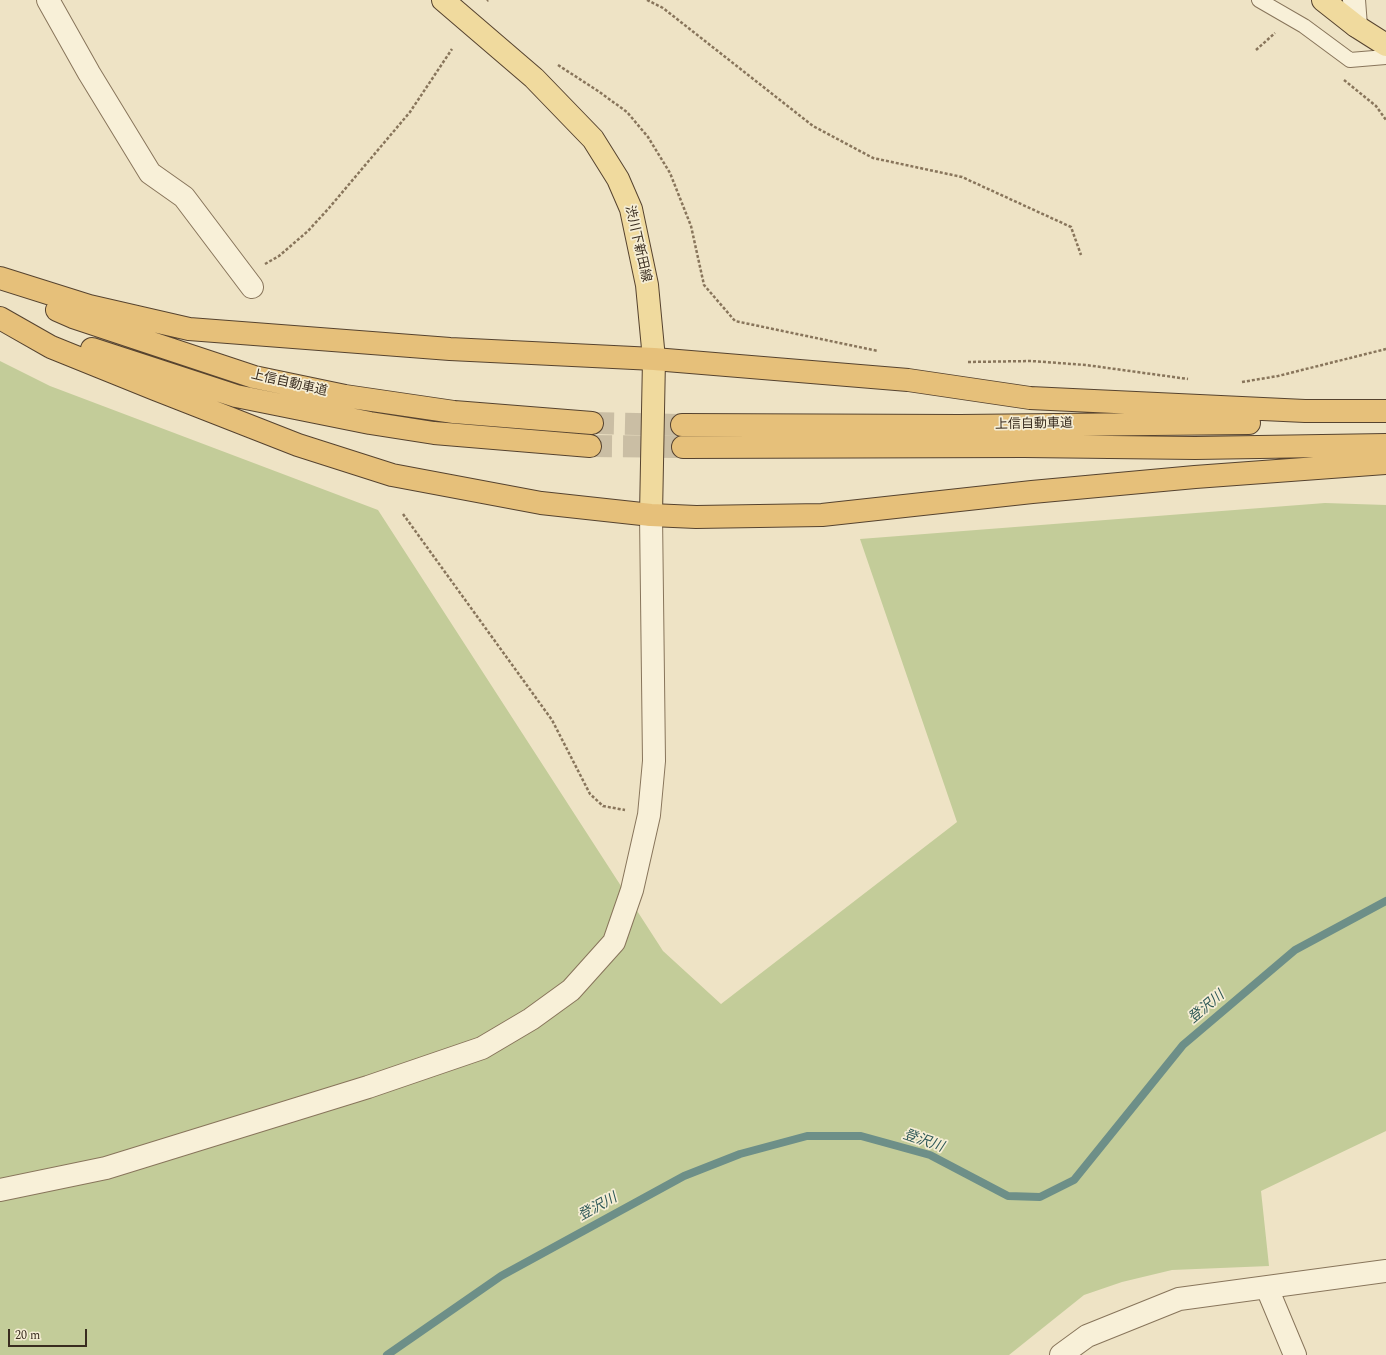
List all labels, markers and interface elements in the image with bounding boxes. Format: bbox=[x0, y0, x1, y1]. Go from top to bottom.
street label: 渋川下新田線 bbox=[621, 204, 653, 284]
street label: 上信自動車道 bbox=[249, 368, 329, 400]
street label: 上信自動車道 bbox=[995, 417, 1073, 433]
water label: 登沢川 bbox=[1186, 988, 1228, 1028]
water label: 登沢川 bbox=[900, 1127, 946, 1157]
water label: 登沢川 bbox=[576, 1190, 620, 1226]
scale bar bbox=[10, 1321, 89, 1347]
text: 20 m bbox=[15, 1326, 40, 1345]

